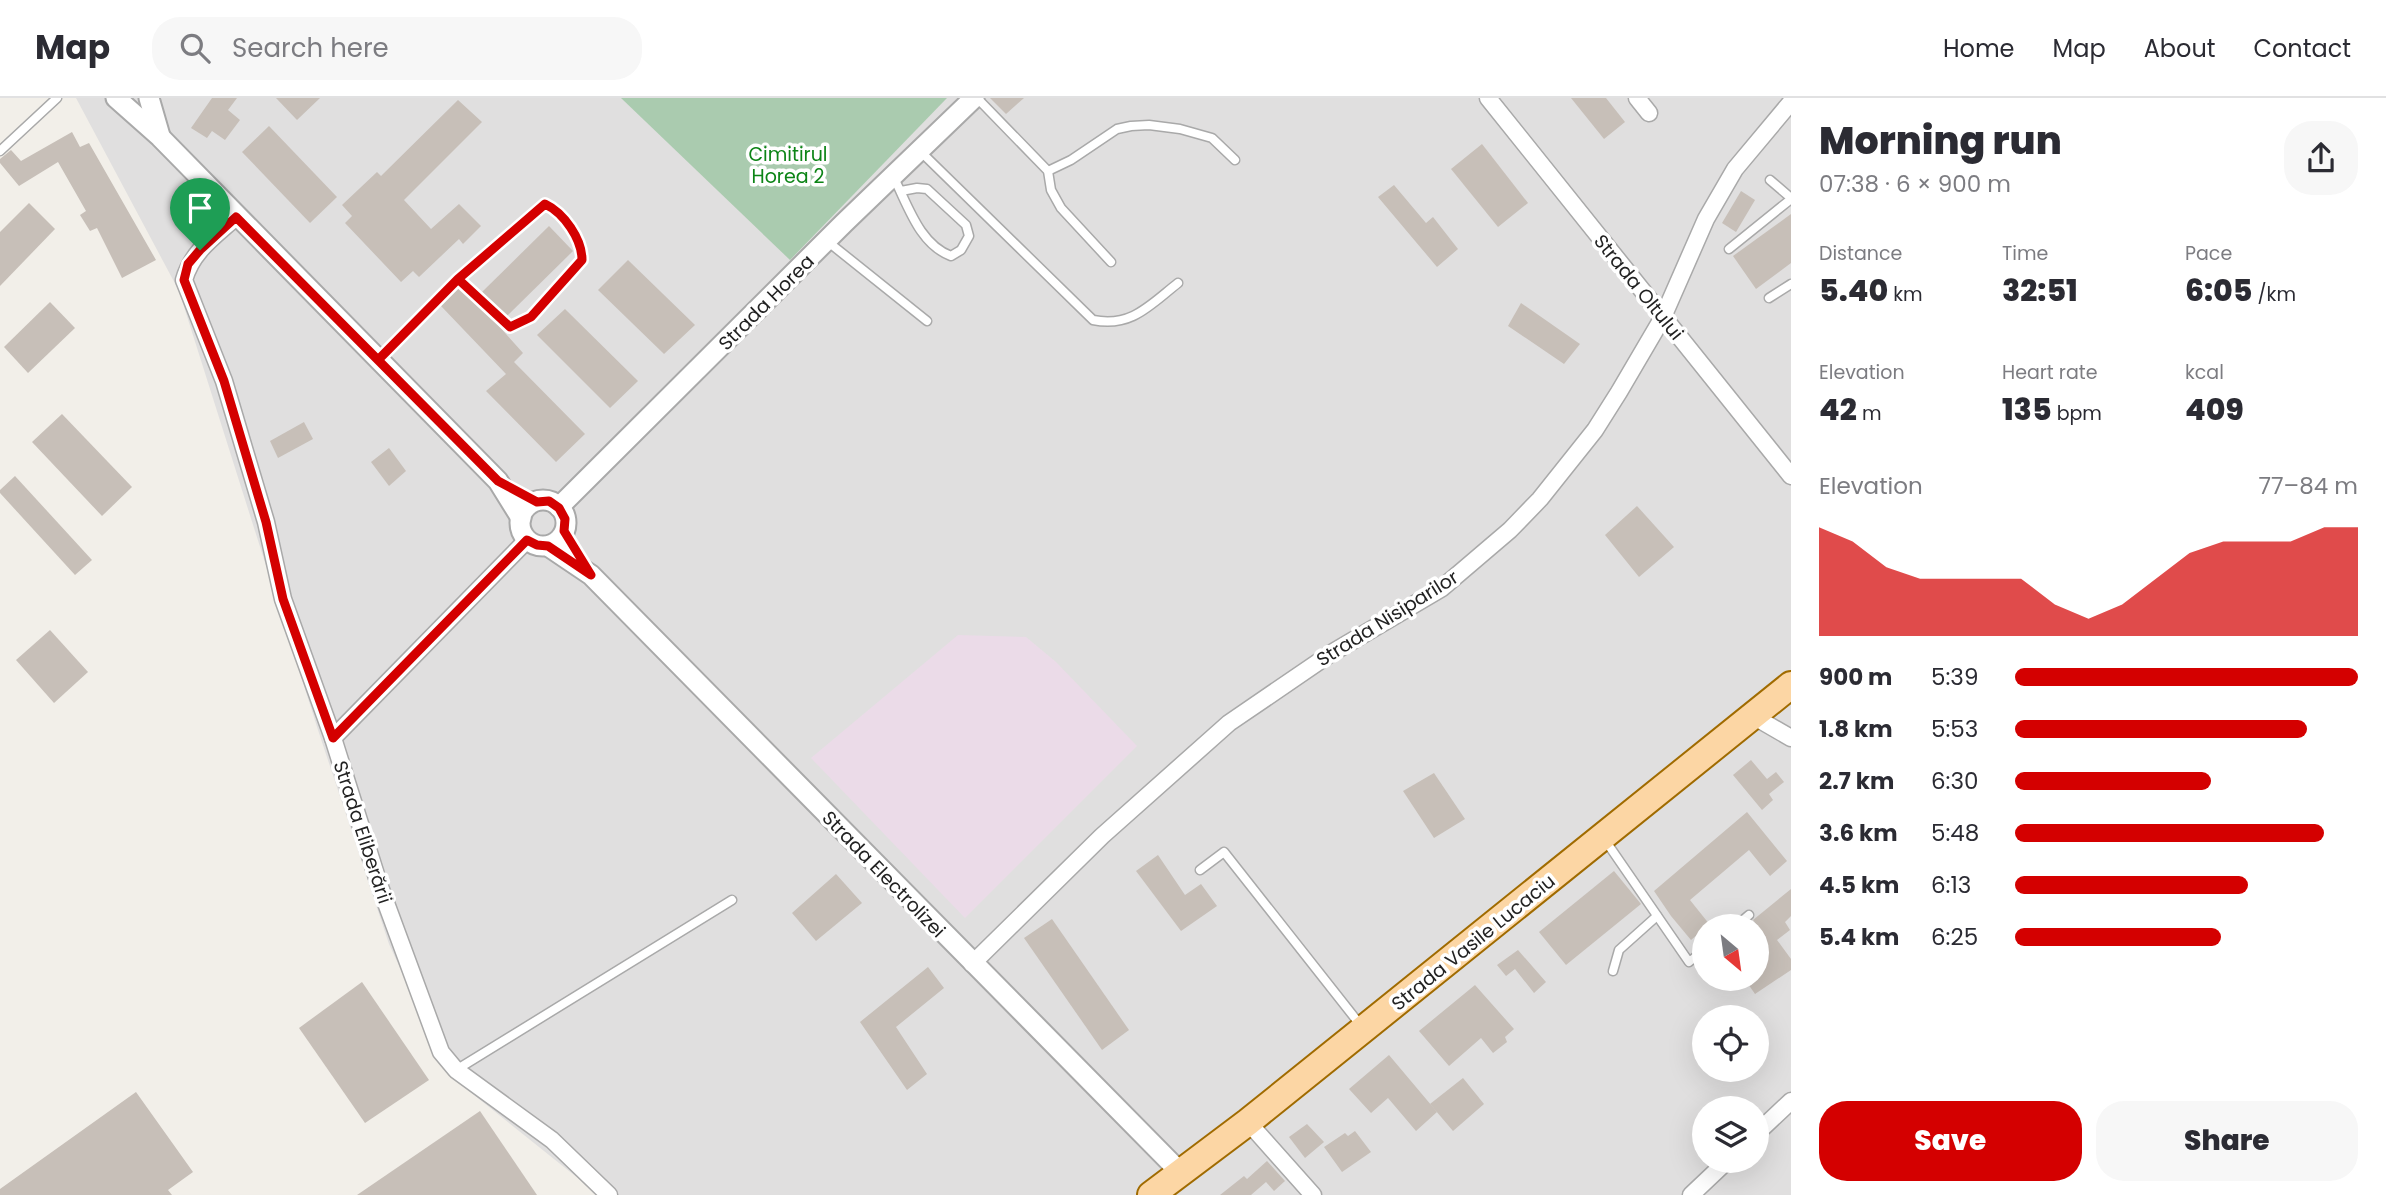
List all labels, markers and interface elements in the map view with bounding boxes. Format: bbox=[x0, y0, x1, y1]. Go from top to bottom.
search box bbox=[152, 17, 642, 80]
text: Map bbox=[35, 24, 110, 71]
icon: search bbox=[176, 29, 214, 67]
text: Search here bbox=[232, 30, 389, 66]
text: Home bbox=[1943, 32, 2015, 65]
text: Map bbox=[2053, 32, 2106, 65]
text: About bbox=[2144, 32, 2215, 65]
text: Contact bbox=[2253, 32, 2351, 65]
text: Morning run bbox=[1819, 114, 2062, 167]
button: share bbox=[2284, 121, 2358, 195]
park label: Cimitirul Horea 2 bbox=[748, 141, 828, 190]
text: 07:38 · 6 × 900 m bbox=[1819, 168, 2011, 200]
pin bbox=[170, 178, 230, 250]
icon: arrive bbox=[181, 189, 219, 227]
street label: Strada Oltului bbox=[1588, 229, 1690, 346]
text: Distance bbox=[1819, 240, 1902, 267]
text: Time bbox=[2002, 240, 2048, 267]
text: Pace bbox=[2185, 240, 2232, 267]
street label: Strada Horea bbox=[712, 248, 820, 356]
text: 5.40 bbox=[1819, 269, 1888, 312]
text: 32:51 bbox=[2002, 269, 2078, 312]
text: 6:05 bbox=[2185, 269, 2252, 312]
text: km bbox=[1888, 281, 1923, 308]
text: /km bbox=[2252, 281, 2296, 308]
text: Elevation bbox=[1819, 359, 1905, 386]
text: Heart rate bbox=[2002, 359, 2097, 386]
text: kcal bbox=[2185, 359, 2224, 386]
text: 42 bbox=[1819, 388, 1857, 431]
text: 135 bbox=[2002, 388, 2052, 431]
text: 409 bbox=[2185, 388, 2244, 431]
text: m bbox=[1857, 400, 1881, 427]
text: bpm bbox=[2052, 400, 2102, 427]
text: Elevation bbox=[1819, 470, 1923, 502]
text: 77–84 m bbox=[2259, 470, 2358, 502]
street label: Strada Nisiparilor bbox=[1311, 564, 1463, 673]
text: 900 m bbox=[1819, 661, 1892, 693]
text: 5:39 bbox=[1931, 661, 1978, 693]
text: 1.8 km bbox=[1819, 713, 1893, 745]
text: 5:53 bbox=[1931, 713, 1978, 745]
street label: Strada Eliberării bbox=[327, 757, 398, 907]
text: 2.7 km bbox=[1819, 765, 1894, 797]
text: 6:30 bbox=[1931, 765, 1979, 797]
street label: Strada Electrolizei bbox=[816, 805, 951, 944]
text: 3.6 km bbox=[1819, 817, 1898, 849]
text: 5:48 bbox=[1931, 817, 1979, 849]
street label: Strada Vasile Lucaciu bbox=[1386, 868, 1561, 1017]
text: 4.5 km bbox=[1819, 869, 1899, 901]
text: 6:13 bbox=[1931, 869, 1971, 901]
north arrow bbox=[1692, 914, 1769, 990]
map controls bbox=[1692, 914, 1769, 1173]
text: 5.4 km bbox=[1819, 921, 1899, 953]
text: 6:25 bbox=[1931, 921, 1978, 953]
button: locate bbox=[1692, 1005, 1769, 1082]
button: layers bbox=[1692, 1096, 1769, 1173]
button: Save bbox=[1819, 1101, 2082, 1181]
button: Share bbox=[2096, 1101, 2358, 1181]

